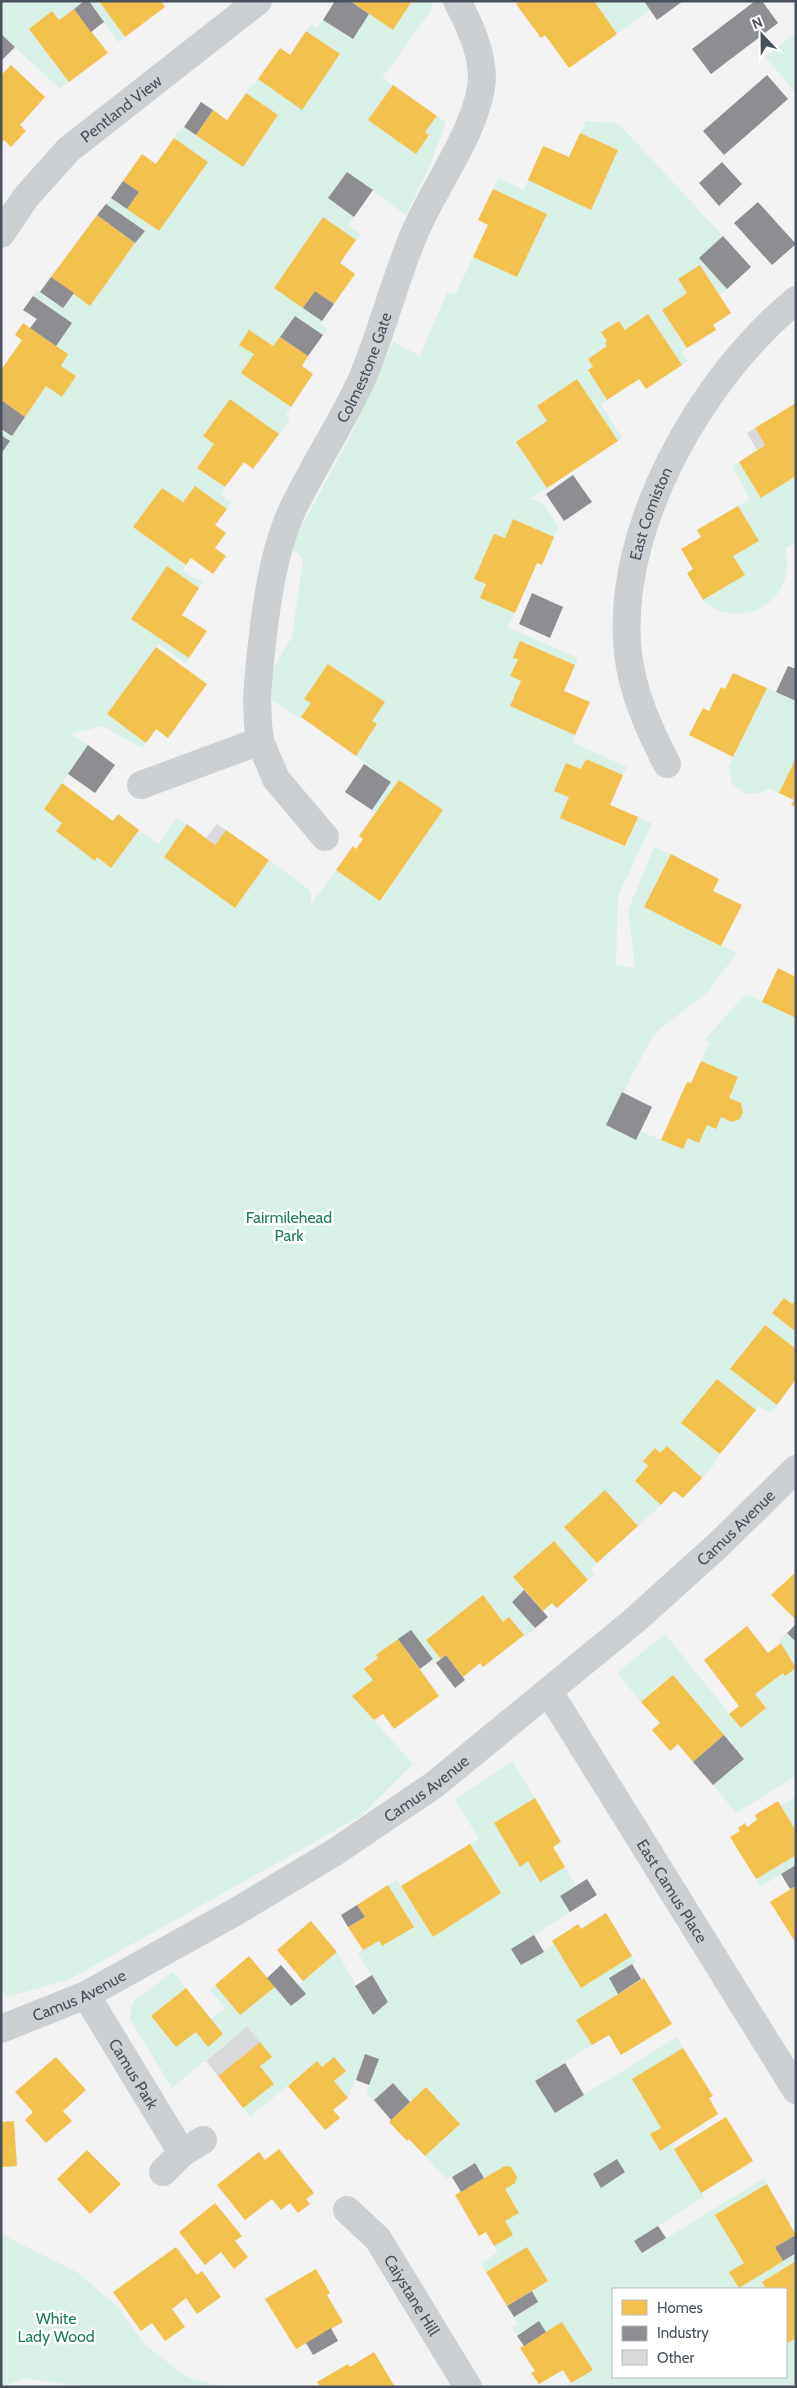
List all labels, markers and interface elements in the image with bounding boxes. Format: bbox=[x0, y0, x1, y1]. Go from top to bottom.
north arrow bbox=[737, 10, 787, 60]
text: N bbox=[749, 13, 765, 33]
street label: Pentland View bbox=[77, 71, 166, 147]
street label: Colmestone Gate bbox=[333, 310, 396, 426]
street label: East Comiston bbox=[626, 464, 676, 562]
park label: Fairmilehead Park bbox=[246, 1208, 332, 1245]
street label: Camus Avenue bbox=[693, 1486, 779, 1570]
street label: Camus Avenue bbox=[380, 1751, 473, 1826]
street label: East Camus Place bbox=[633, 1836, 711, 1946]
street label: Camus Avenue bbox=[30, 1966, 129, 2025]
street label: Camus Park bbox=[105, 2035, 162, 2113]
street label: Caiystane Hill bbox=[380, 2251, 444, 2340]
legend bbox=[612, 2288, 787, 2378]
text: Homes bbox=[657, 2299, 703, 2317]
park label: White Lady Wood bbox=[17, 2309, 95, 2346]
text: Industry bbox=[657, 2324, 709, 2342]
text: Other bbox=[657, 2349, 694, 2367]

